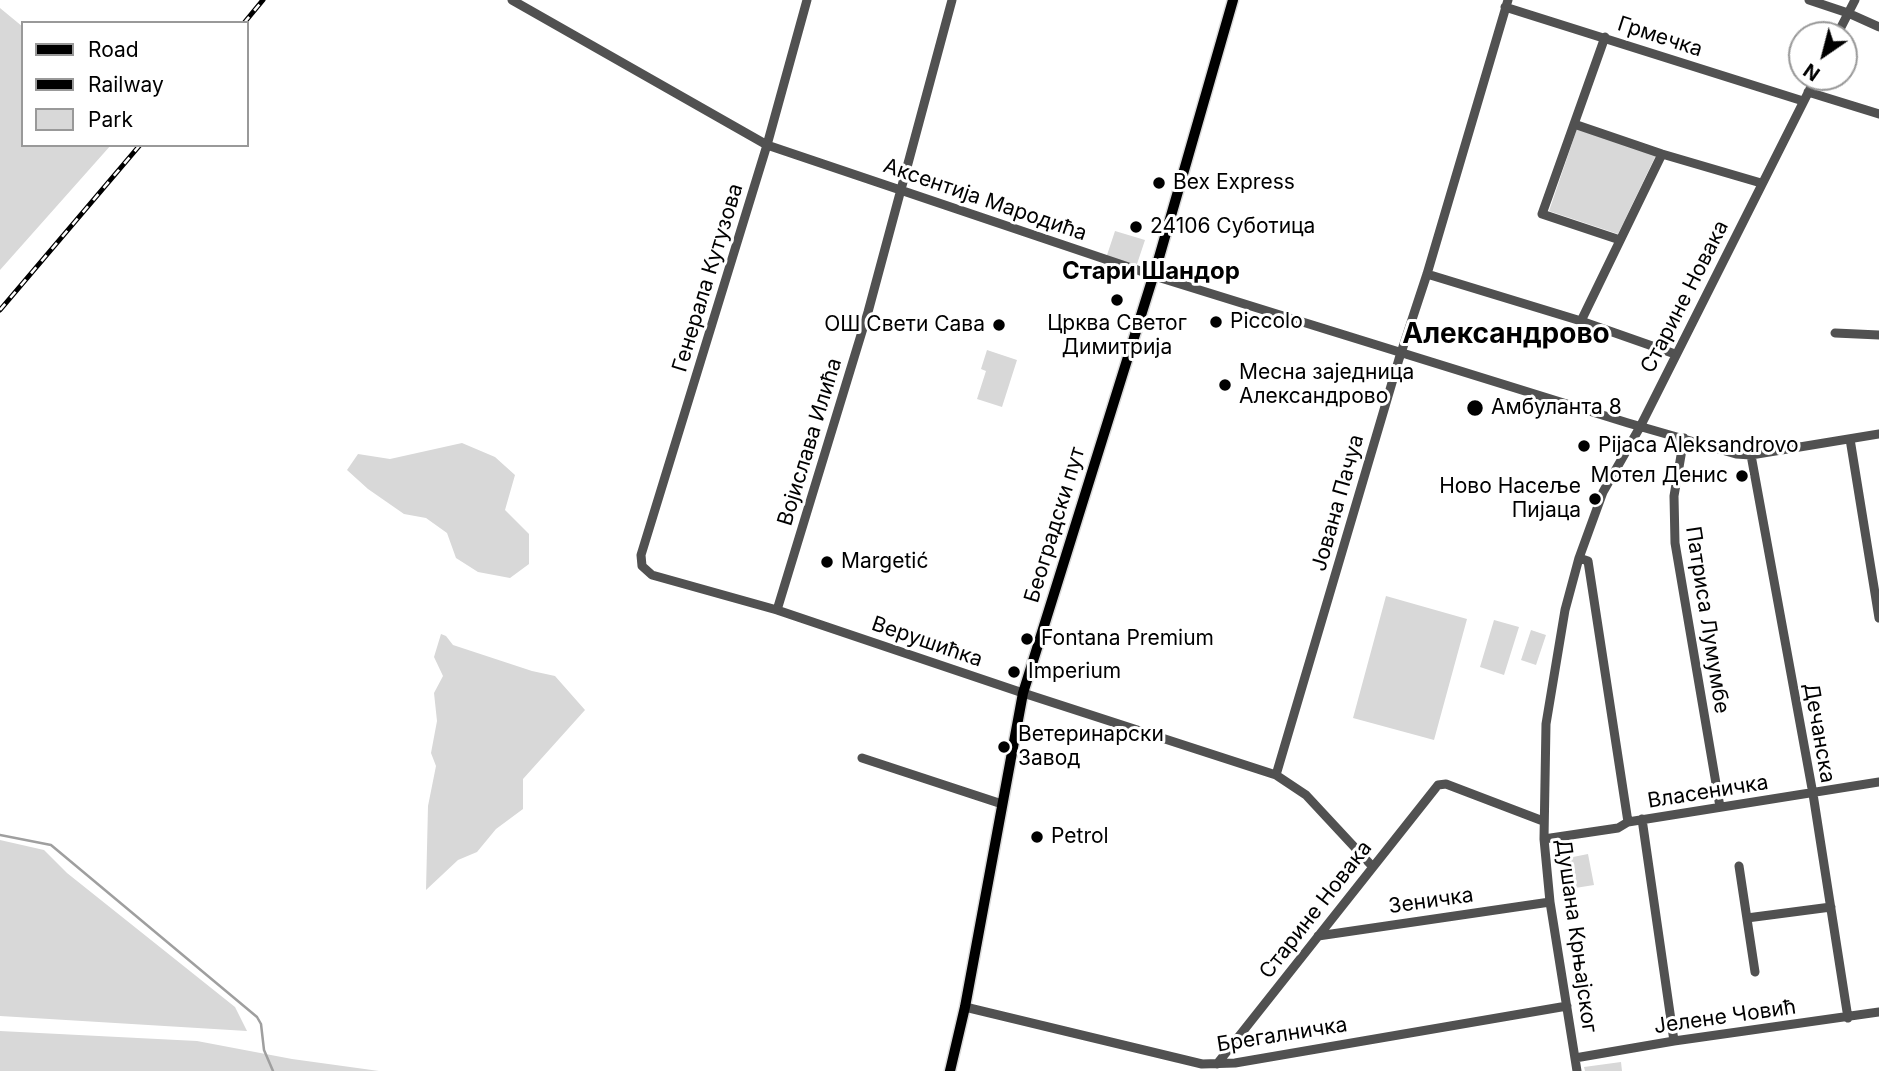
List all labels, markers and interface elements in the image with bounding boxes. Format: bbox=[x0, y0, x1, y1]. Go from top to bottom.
street label: Грмечка bbox=[1614, 11, 1706, 63]
legend bbox=[21, 21, 248, 147]
north arrow bbox=[1788, 21, 1858, 91]
text: Road bbox=[88, 37, 139, 62]
text: N bbox=[1799, 58, 1824, 86]
text: Railway bbox=[88, 72, 164, 97]
text: Park bbox=[88, 107, 133, 132]
street label: Аксентија Мародића bbox=[880, 153, 1090, 247]
place label: Bex Express bbox=[1173, 170, 1295, 196]
marker: Bex Express bbox=[1151, 175, 1167, 191]
street label: Генерала Кутузова bbox=[667, 181, 749, 375]
place label: 24106 Суботица bbox=[1150, 214, 1315, 240]
street label: Старине Новака bbox=[1636, 217, 1734, 377]
marker: 24106 Суботица bbox=[1128, 219, 1144, 235]
district label: Стари Шандор bbox=[1062, 258, 1240, 286]
marker: Црква Светог Димитрија bbox=[1109, 292, 1125, 308]
place label: Piccolo bbox=[1230, 309, 1303, 335]
place label: Црква Светог Димитрија bbox=[1047, 311, 1187, 361]
place label: ОШ Свети Сава bbox=[824, 312, 985, 338]
marker: Piccolo bbox=[1208, 314, 1224, 330]
marker: ОШ Свети Сава bbox=[991, 317, 1007, 333]
district label: Александрово bbox=[1402, 318, 1610, 352]
street label: Војислава Илића bbox=[773, 355, 847, 529]
place label: Месна заједница Александрово bbox=[1239, 360, 1414, 410]
marker: Месна заједница Александрово bbox=[1217, 377, 1233, 393]
place label: Амбуланта 8 bbox=[1491, 395, 1622, 421]
marker: Амбуланта 8 bbox=[1465, 398, 1485, 418]
street label: Јована Пачуа bbox=[1306, 432, 1370, 574]
place label: Pijaca Aleksandrovo bbox=[1598, 433, 1798, 459]
marker: Pijaca Aleksandrovo bbox=[1576, 438, 1592, 454]
street label: Београдски пут bbox=[1019, 444, 1091, 606]
place label: Мотел Денис bbox=[1590, 463, 1728, 489]
marker: Мотел Денис bbox=[1734, 468, 1750, 484]
place label: Ново Насеље Пијаца bbox=[1439, 474, 1581, 524]
marker: Ново Насеље Пијаца bbox=[1587, 491, 1603, 507]
street label: Патриса Лумумбе bbox=[1680, 525, 1734, 715]
place label: Margetić bbox=[841, 549, 928, 575]
marker: Margetić bbox=[819, 554, 835, 570]
street label: Верушићка bbox=[868, 611, 986, 673]
place label: Fontana Premium bbox=[1041, 626, 1214, 652]
marker: Fontana Premium bbox=[1019, 631, 1035, 647]
place label: Imperium bbox=[1028, 659, 1121, 685]
marker: Imperium bbox=[1006, 664, 1022, 680]
street label: Дечанска bbox=[1798, 681, 1840, 785]
place label: Ветеринарски Завод bbox=[1018, 722, 1164, 772]
marker: Ветеринарски Завод bbox=[996, 739, 1012, 755]
street label: Власеничка bbox=[1646, 770, 1770, 814]
place label: Petrol bbox=[1051, 824, 1109, 850]
marker: Petrol bbox=[1029, 829, 1045, 845]
street label: Старине Новака bbox=[1254, 836, 1378, 984]
street label: Душана Крњајског bbox=[1550, 837, 1602, 1035]
street label: Зеничка bbox=[1387, 883, 1475, 919]
street label: Јелене Човић bbox=[1652, 995, 1798, 1039]
street label: Брегалничка bbox=[1215, 1012, 1349, 1058]

